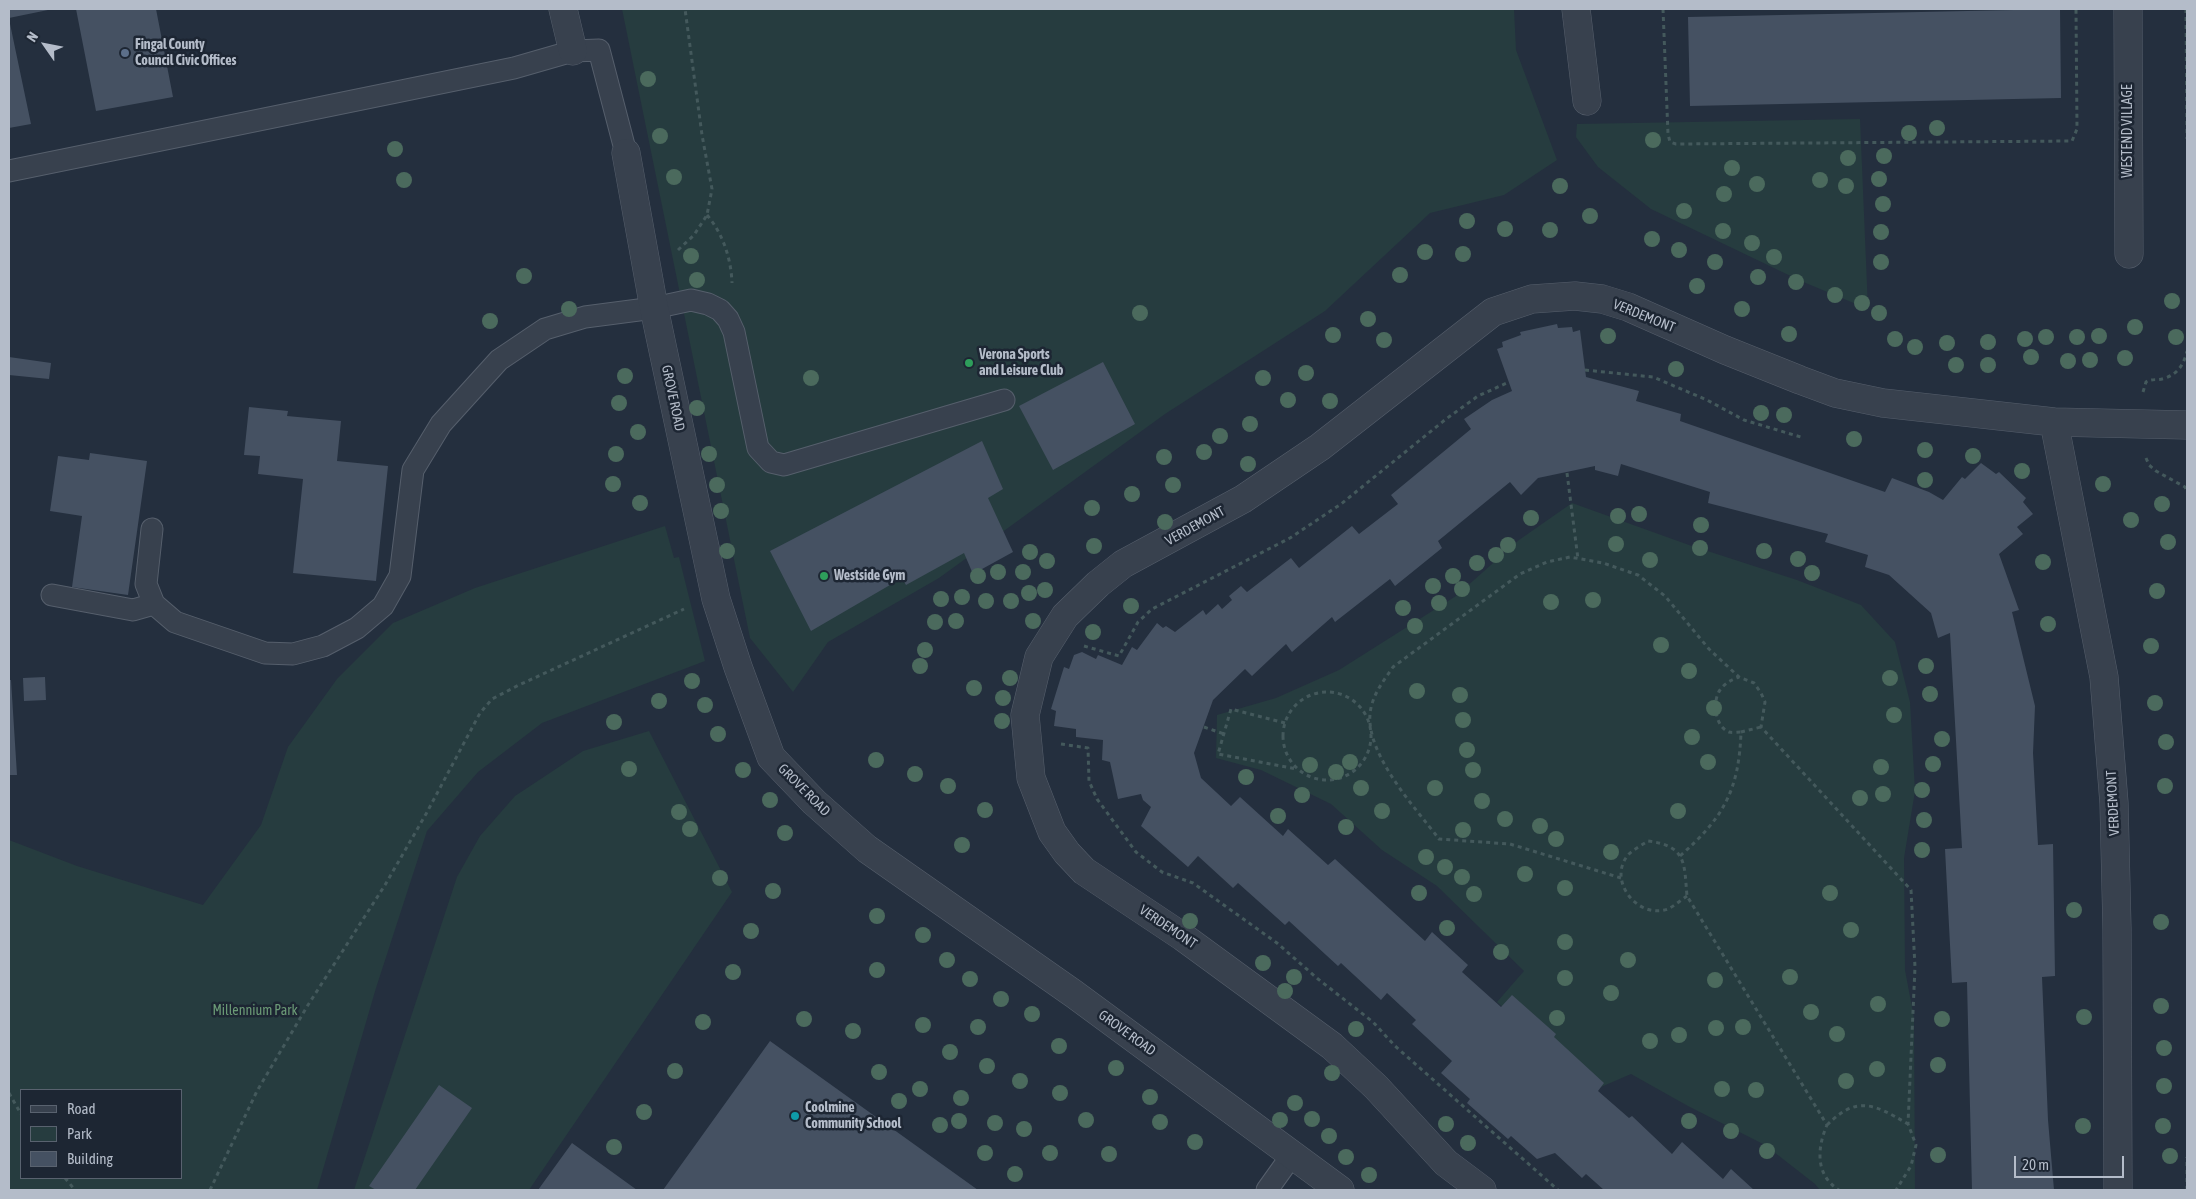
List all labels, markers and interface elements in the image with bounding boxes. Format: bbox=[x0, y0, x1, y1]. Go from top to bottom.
north arrow bbox=[20, 20, 70, 70]
text: N bbox=[23, 29, 41, 45]
place label: Fingal County Council Civic Offices bbox=[135, 37, 237, 70]
marker: Fingal County Council Civic Offices bbox=[119, 47, 131, 59]
street label: WESTEND VILLAGE bbox=[2120, 84, 2136, 178]
street label: VERDEMONT bbox=[1610, 296, 1678, 336]
place label: Verona Sports and Leisure Club bbox=[979, 347, 1063, 380]
marker: Verona Sports and Leisure Club bbox=[963, 357, 975, 369]
street label: GROVE ROAD bbox=[658, 364, 688, 432]
street label: VERDEMONT bbox=[1162, 503, 1228, 549]
place label: Westside Gym bbox=[834, 568, 905, 584]
marker: Westside Gym bbox=[818, 570, 830, 582]
street label: GROVE ROAD bbox=[774, 760, 834, 820]
street label: VERDEMONT bbox=[2103, 770, 2123, 836]
street label: VERDEMONT bbox=[1136, 902, 1200, 952]
park label: Millennium Park bbox=[212, 1003, 298, 1019]
street label: GROVE ROAD bbox=[1095, 1007, 1159, 1059]
legend bbox=[20, 1089, 182, 1179]
text: Road bbox=[67, 1100, 96, 1117]
place label: Coolmine Community School bbox=[805, 1100, 901, 1132]
marker: Coolmine Community School bbox=[789, 1110, 801, 1122]
text: Park bbox=[67, 1125, 92, 1142]
scale bar bbox=[2016, 1146, 2126, 1178]
text: Building bbox=[67, 1150, 113, 1167]
text: 20 m bbox=[2022, 1156, 2049, 1173]

